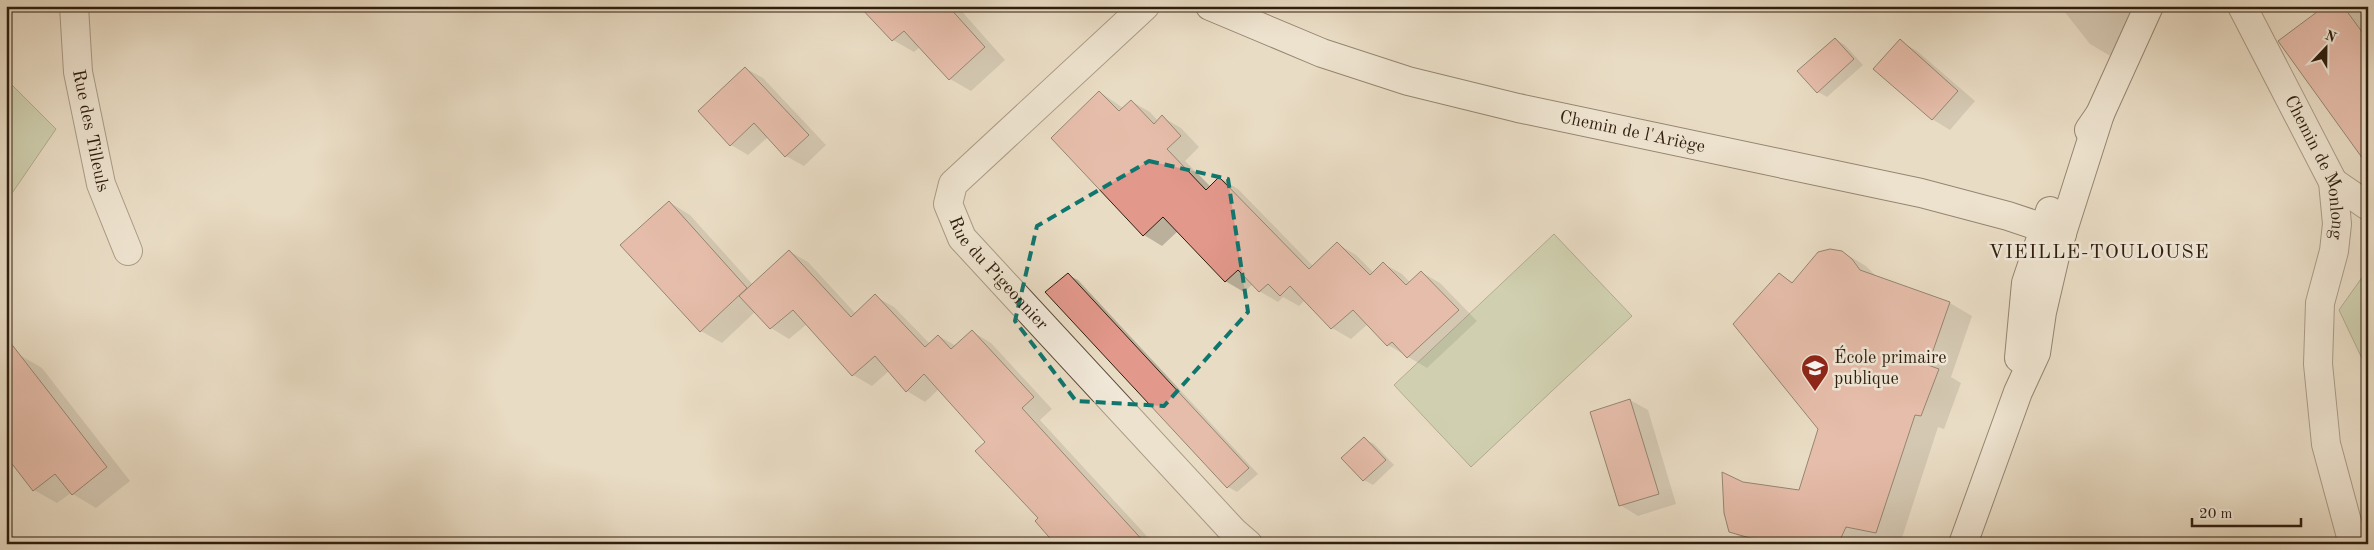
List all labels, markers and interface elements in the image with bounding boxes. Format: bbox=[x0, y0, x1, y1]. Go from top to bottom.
north arrow bbox=[2302, 22, 2352, 72]
text: N bbox=[2323, 28, 2338, 45]
street label: Rue des Tilleuls bbox=[69, 68, 112, 195]
street label: Chemin de Monlong bbox=[2281, 93, 2346, 241]
street label: Chemin de l'Ariège bbox=[1558, 108, 1707, 156]
street label: Rue du Pigeonnier bbox=[945, 214, 1052, 334]
district label: VIEILLE-TOULOUSE bbox=[1989, 243, 2209, 263]
place label: École primaire publique bbox=[1834, 345, 1947, 388]
school or university icon: École primaire publique bbox=[1800, 353, 1830, 392]
scale bar bbox=[2192, 495, 2300, 527]
text: 20 m bbox=[2199, 507, 2233, 522]

